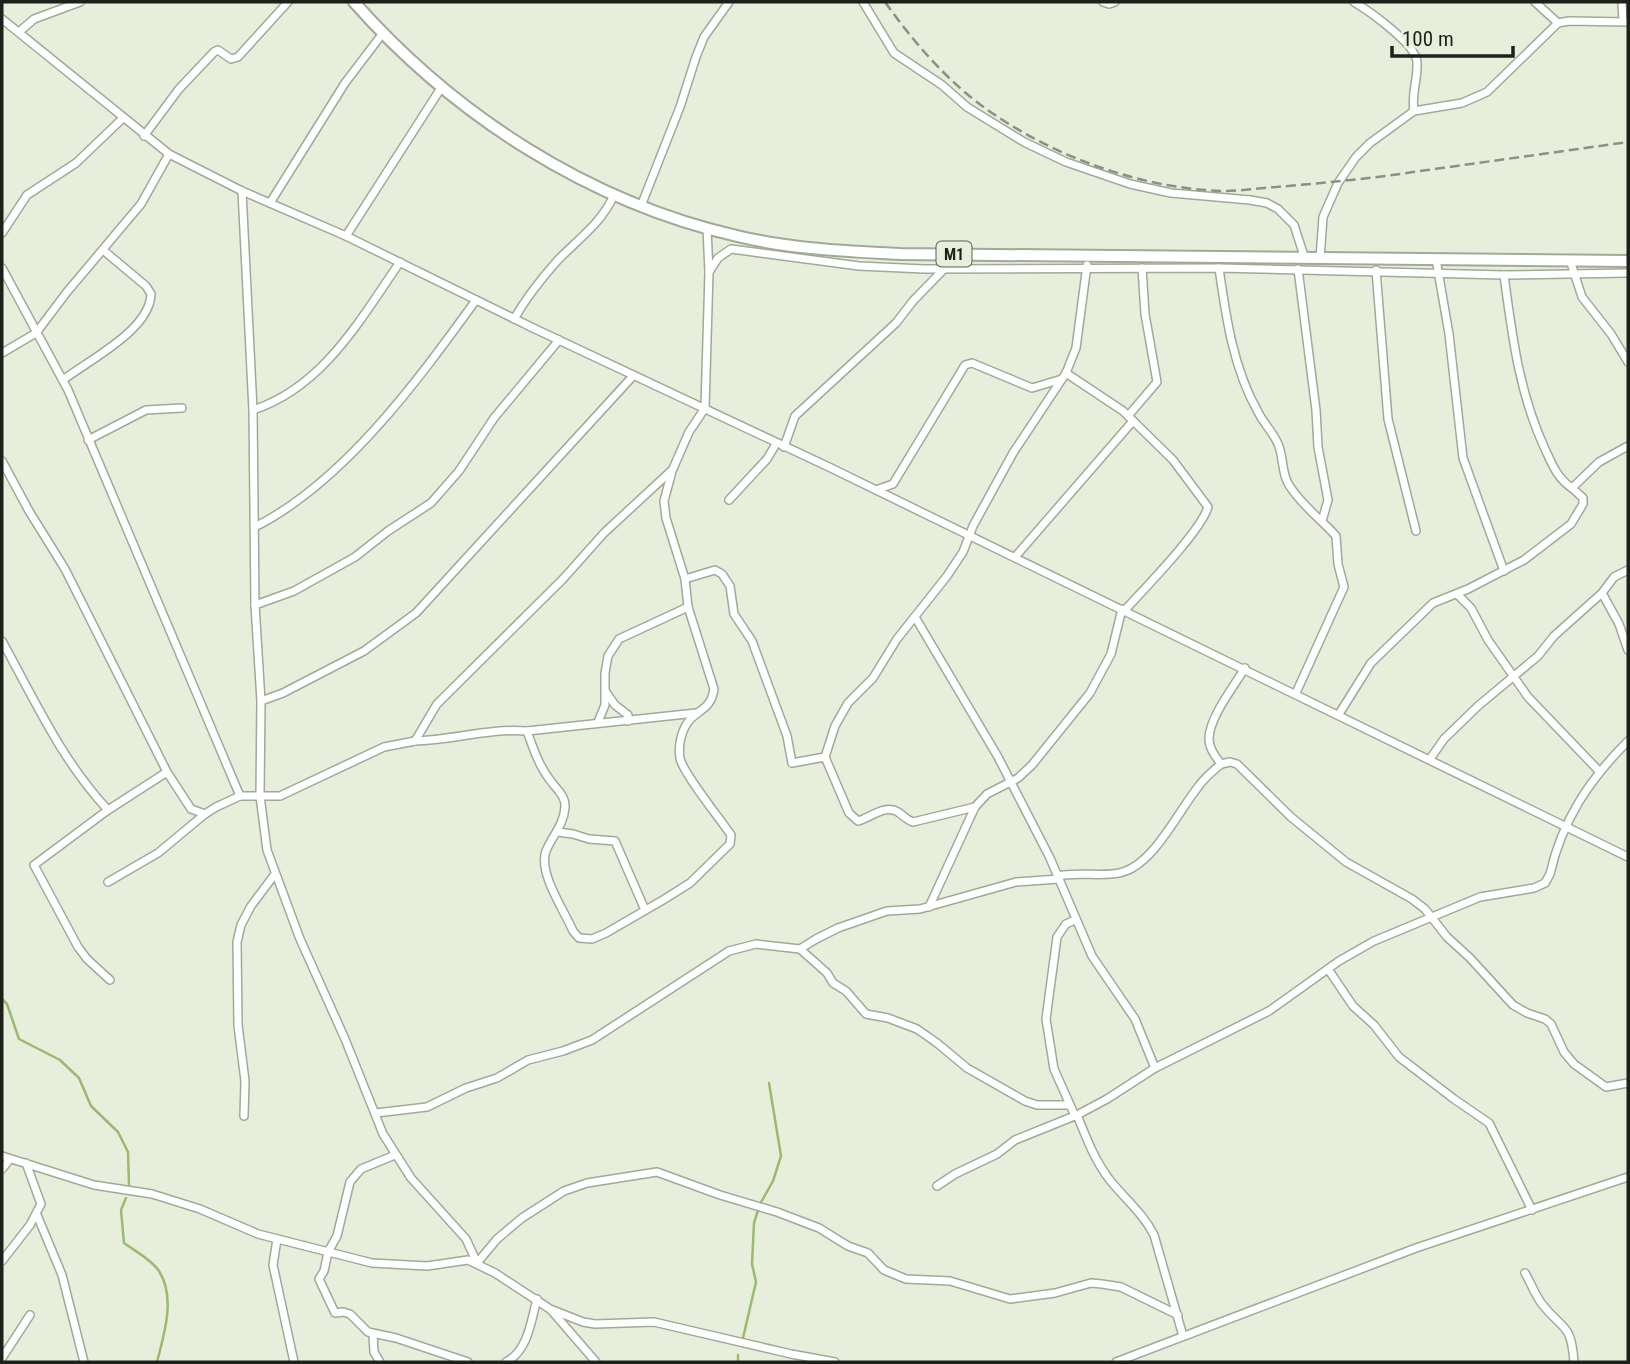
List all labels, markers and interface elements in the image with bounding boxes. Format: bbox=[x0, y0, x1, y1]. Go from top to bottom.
scale bar bbox=[1392, 14, 1513, 58]
text: 100 m bbox=[1402, 27, 1454, 51]
road number: M1 bbox=[936, 242, 972, 266]

